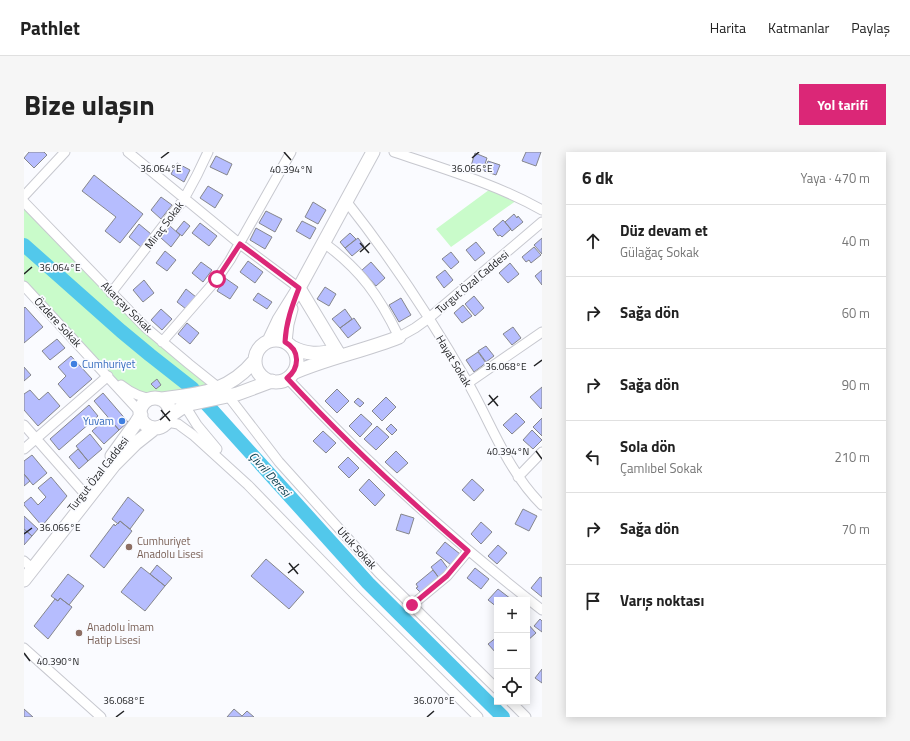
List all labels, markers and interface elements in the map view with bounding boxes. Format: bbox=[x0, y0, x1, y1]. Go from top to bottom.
text: Pathlet bbox=[20, 13, 80, 42]
text: Harita bbox=[710, 17, 746, 38]
text: Katmanlar bbox=[768, 17, 829, 38]
text: Paylaş bbox=[851, 17, 890, 38]
text: Bize ulaşın bbox=[24, 83, 155, 126]
button: Yol tarifi bbox=[799, 84, 886, 125]
text: 36.064°E bbox=[140, 161, 182, 176]
text: 36.066°E bbox=[451, 161, 493, 176]
text: 40.394°N bbox=[270, 162, 312, 177]
text: 6 dk bbox=[582, 165, 613, 191]
text: Yaya · 470 m bbox=[801, 168, 870, 188]
street label: Miraç Sokak bbox=[141, 197, 188, 252]
text: Düz devam et bbox=[620, 219, 708, 242]
icon: ahead bbox=[582, 230, 604, 252]
text: 40 m bbox=[842, 231, 870, 251]
text: Gülağaç Sokak bbox=[620, 242, 699, 262]
street label: Turgut Özal Caddesi bbox=[432, 247, 512, 317]
text: 36.064°E bbox=[39, 260, 81, 275]
route start bbox=[208, 270, 226, 288]
street label: Akarçay Sokak bbox=[98, 278, 157, 337]
street label: Özdere Sokak bbox=[31, 293, 86, 351]
text: Sağa dön bbox=[620, 301, 679, 324]
icon: right bbox=[582, 302, 604, 324]
text: 60 m bbox=[842, 303, 870, 323]
street label: Hayat Sokak bbox=[432, 332, 476, 390]
place label: Cumhuriyet bbox=[82, 356, 136, 372]
marker: Cumhuriyet bbox=[69, 359, 79, 369]
text: 36.068°E bbox=[485, 359, 527, 374]
text: Sağa dön bbox=[620, 373, 679, 396]
icon: right bbox=[582, 374, 604, 396]
text: 90 m bbox=[842, 375, 870, 395]
place label: Yuvam bbox=[83, 413, 114, 429]
marker: Yuvam bbox=[117, 416, 127, 426]
street label: Turgut Özal Caddesi bbox=[64, 433, 132, 515]
text: Sola dön bbox=[620, 435, 676, 458]
text: 40.394°N bbox=[487, 444, 529, 459]
icon: left bbox=[582, 446, 604, 468]
water label: Çivril Deresi bbox=[245, 447, 297, 502]
text: 210 m bbox=[834, 447, 870, 467]
text: Çamlıbel Sokak bbox=[620, 458, 702, 478]
text: Sağa dön bbox=[620, 517, 679, 540]
icon: right bbox=[582, 518, 604, 540]
text: 70 m bbox=[842, 519, 870, 539]
text: 36.066°E bbox=[39, 520, 81, 535]
street label: Ufuk Sokak bbox=[334, 523, 381, 573]
place label: Cumhuriyet Anadolu Lisesi bbox=[137, 533, 203, 562]
marker: Cumhuriyet Anadolu Lisesi bbox=[124, 542, 134, 552]
text: Varış noktası bbox=[620, 589, 704, 612]
icon: arrive bbox=[582, 590, 604, 612]
route end bbox=[403, 596, 421, 614]
map controls bbox=[494, 597, 530, 705]
button: + bbox=[494, 597, 530, 633]
place label: Anadolu İmam Hatip Lisesi bbox=[87, 619, 154, 648]
marker: Anadolu İmam Hatip Lisesi bbox=[74, 628, 84, 638]
button: − bbox=[494, 633, 530, 669]
text: 40.390°N bbox=[37, 654, 79, 669]
button: locate bbox=[494, 669, 530, 705]
text: 36.068°E bbox=[103, 693, 145, 708]
text: 36.070°E bbox=[413, 693, 455, 708]

